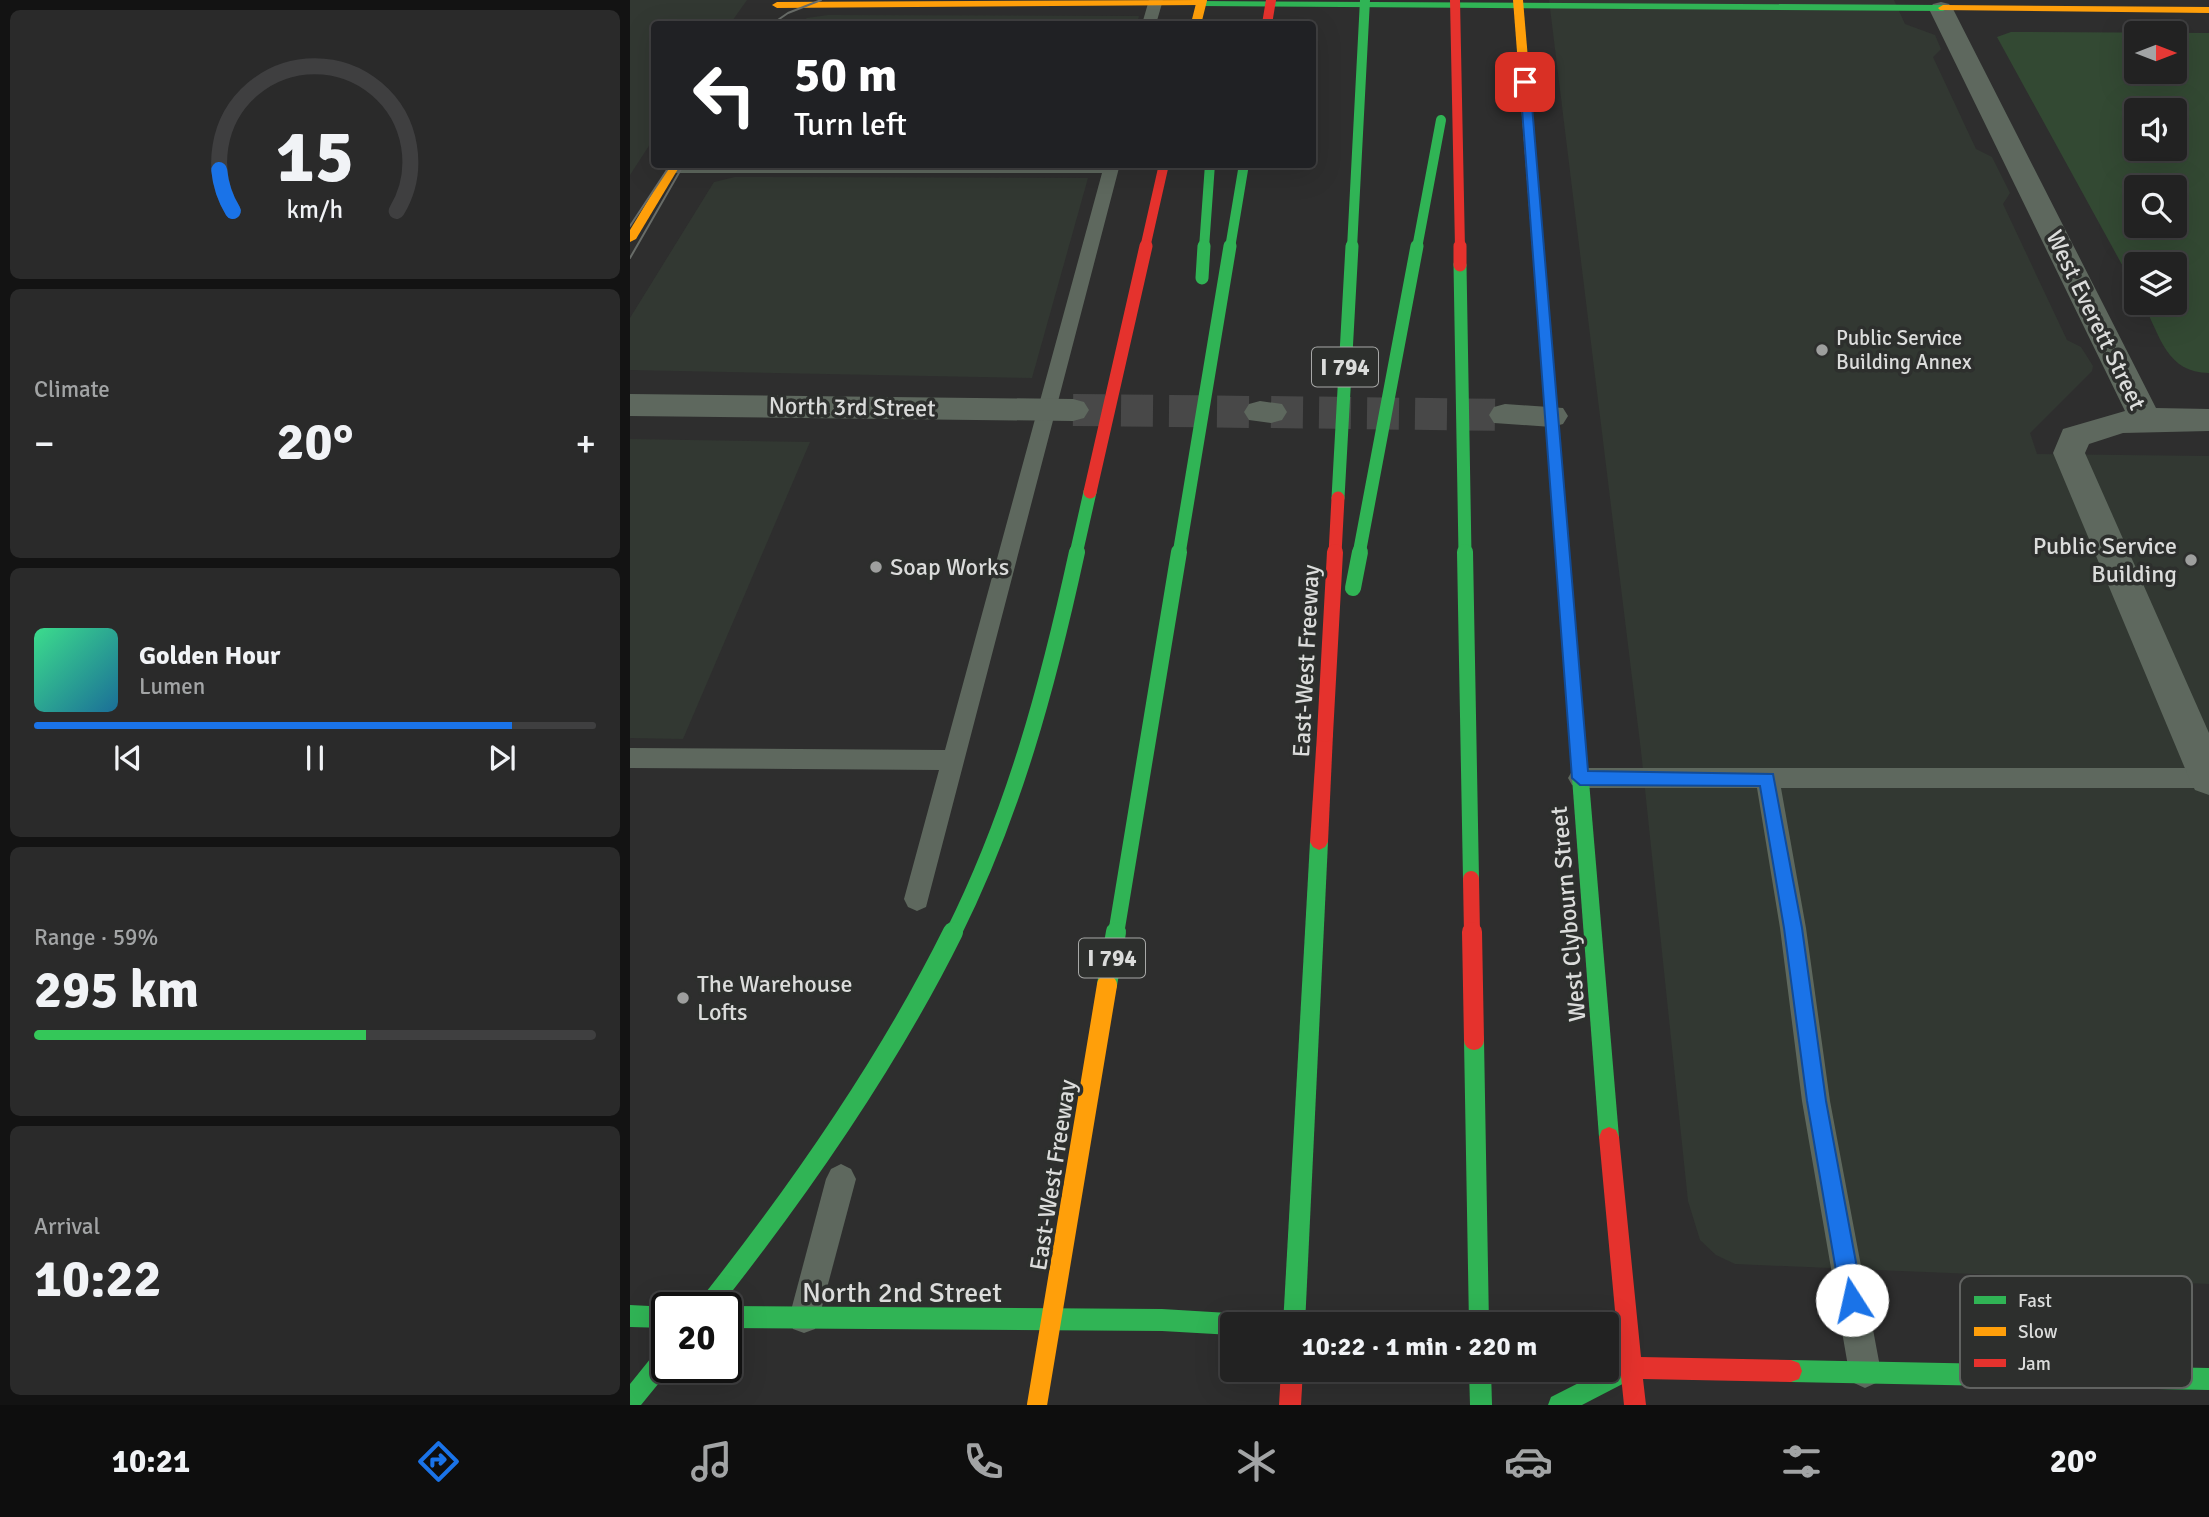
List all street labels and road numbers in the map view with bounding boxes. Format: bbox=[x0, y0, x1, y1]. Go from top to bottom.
street label: West Everett Street bbox=[2039, 225, 2153, 415]
road number: I 794 bbox=[1312, 348, 1378, 386]
street label: North 3rd Street bbox=[768, 391, 936, 423]
street label: East-West Freeway bbox=[1286, 564, 1326, 758]
street label: West Clybourn Street bbox=[1544, 805, 1592, 1023]
road number: I 794 bbox=[1079, 939, 1145, 978]
street label: East-West Freeway bbox=[1023, 1077, 1083, 1273]
street label: North 2nd Street bbox=[802, 1276, 1002, 1310]

